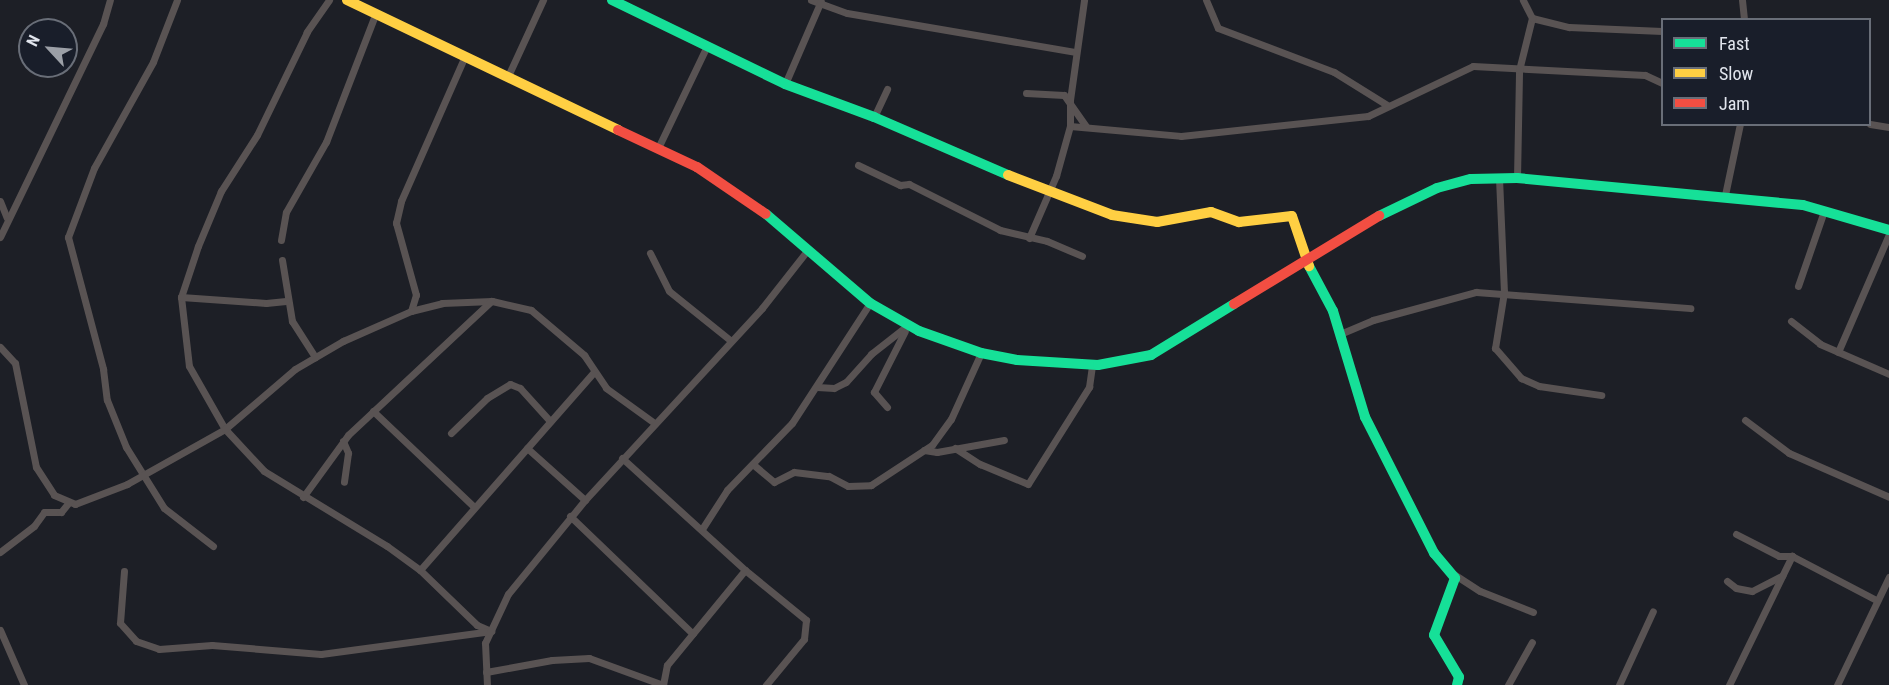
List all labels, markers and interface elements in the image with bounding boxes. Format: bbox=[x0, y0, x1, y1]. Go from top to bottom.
north arrow bbox=[18, 18, 78, 78]
legend bbox=[1661, 18, 1871, 126]
text: N bbox=[22, 32, 44, 49]
text: Fast bbox=[1719, 33, 1750, 54]
text: Slow bbox=[1719, 63, 1753, 84]
text: Jam bbox=[1719, 93, 1750, 114]

